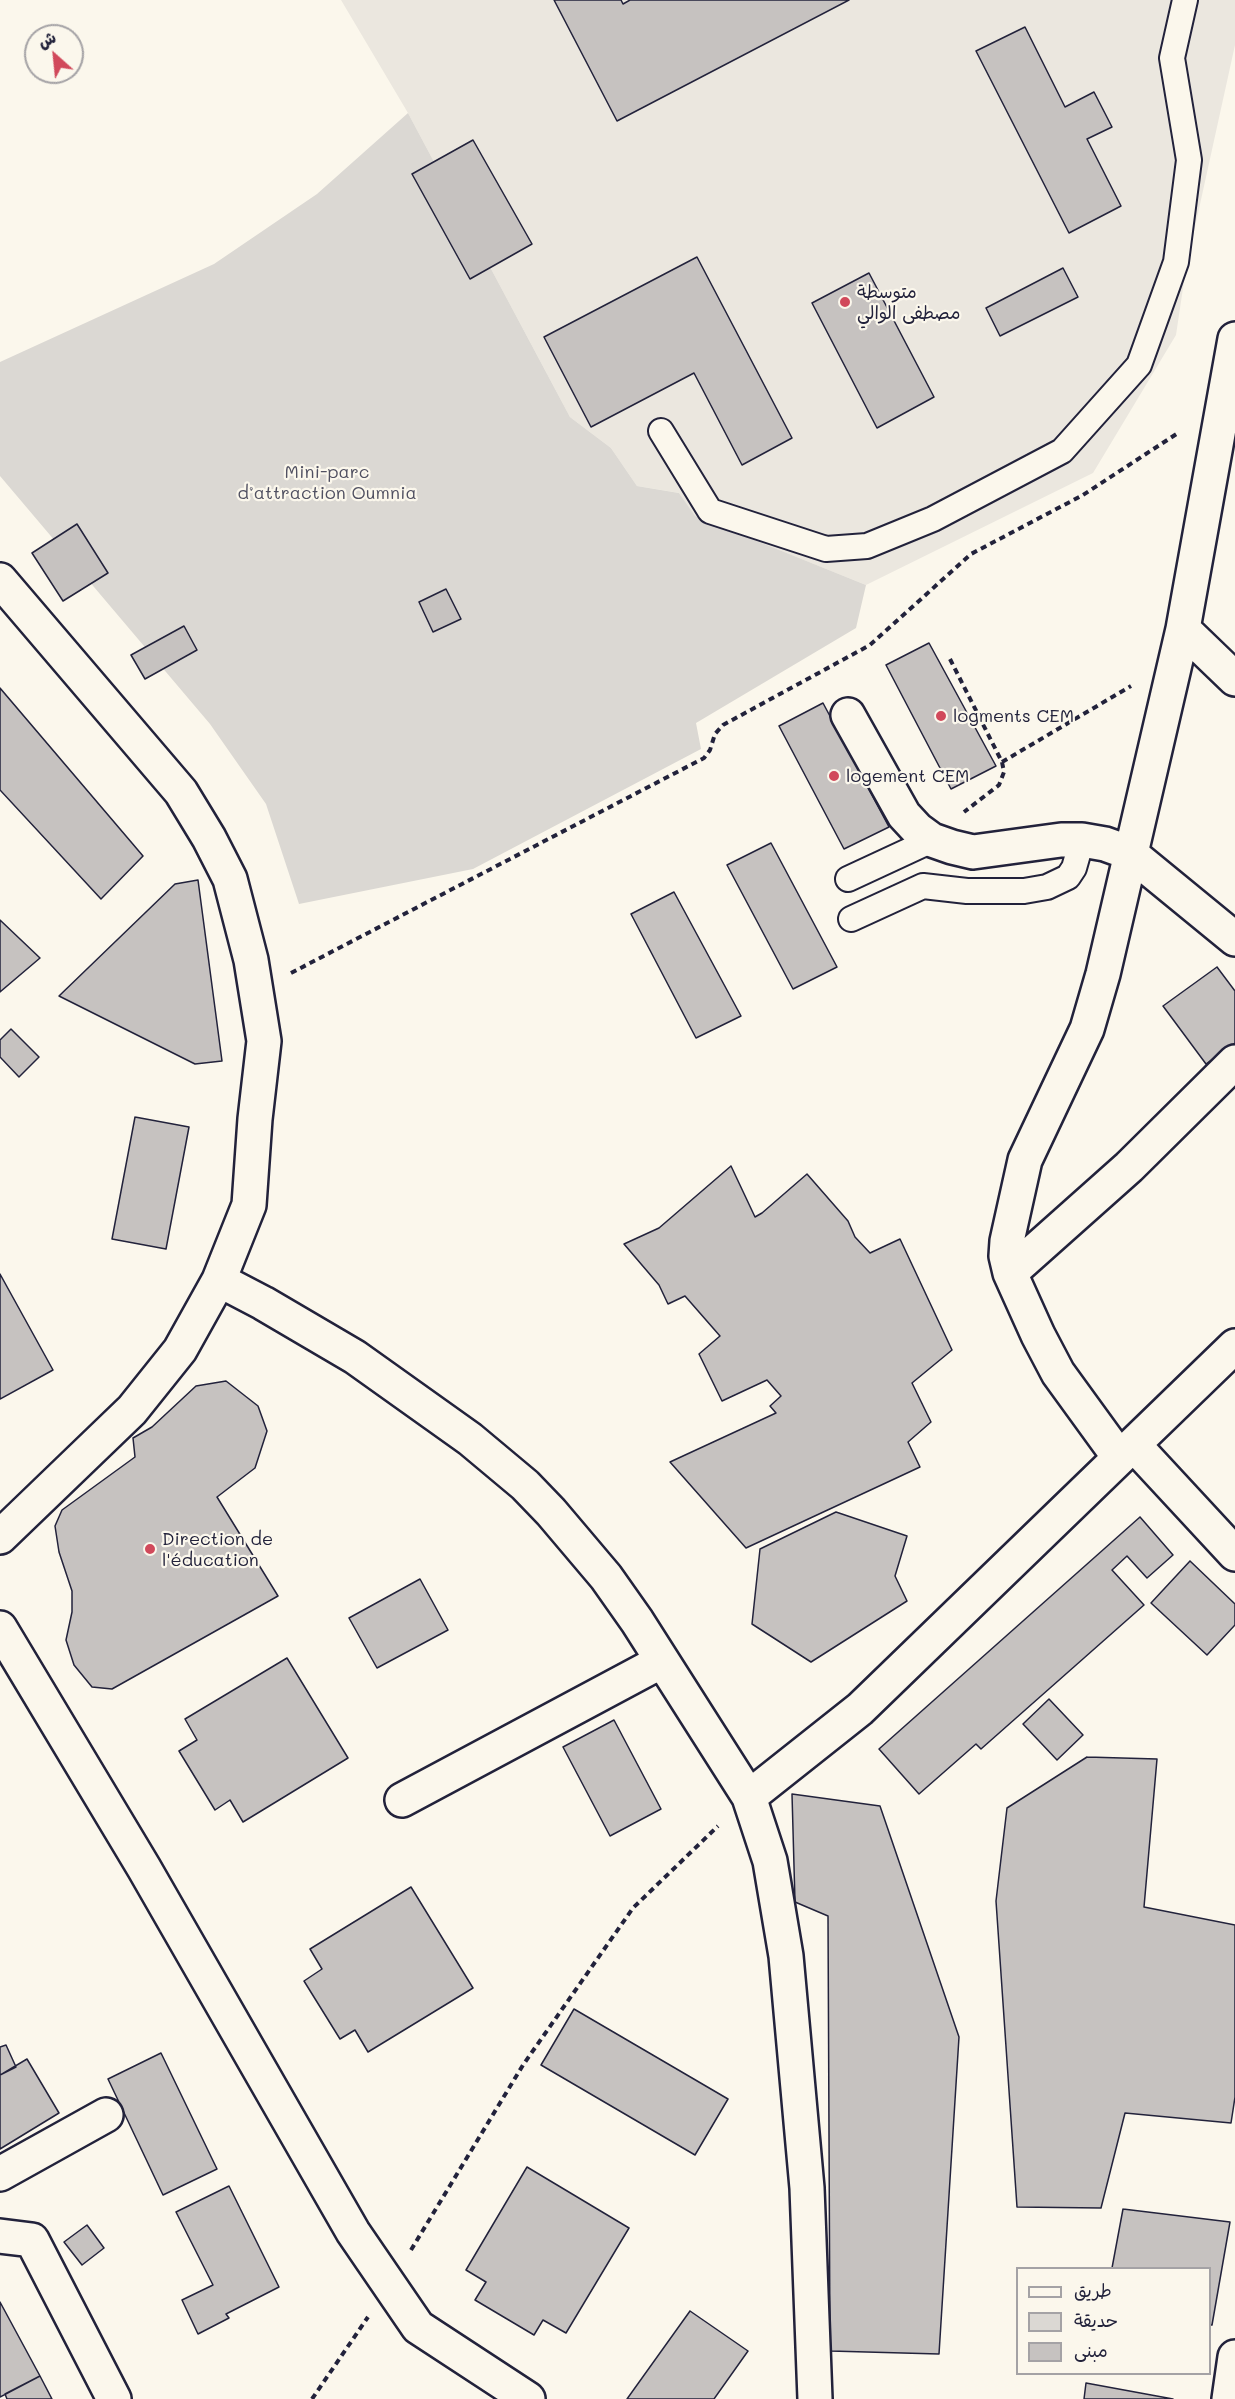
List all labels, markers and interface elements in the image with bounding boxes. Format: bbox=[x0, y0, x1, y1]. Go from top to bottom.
north arrow bbox=[24, 24, 84, 84]
text: ش bbox=[34, 26, 59, 53]
place label: متوسطة مصطفى الوالي bbox=[857, 281, 961, 324]
marker: متوسطة مصطفى الوالي bbox=[838, 295, 852, 309]
park label: Mini-parc d’attraction Oumnia bbox=[237, 461, 417, 504]
place label: logments CEM bbox=[953, 705, 1074, 727]
marker: logments CEM bbox=[934, 709, 948, 723]
place label: logement CEM bbox=[846, 765, 969, 787]
marker: logement CEM bbox=[827, 769, 841, 783]
place label: Direction de l'éducation bbox=[162, 1528, 273, 1570]
marker: Direction de l'éducation bbox=[143, 1542, 157, 1556]
legend bbox=[1016, 2267, 1211, 2375]
text: طريق bbox=[1074, 2278, 1112, 2302]
text: حديقة bbox=[1074, 2308, 1118, 2332]
text: مبنى bbox=[1074, 2338, 1108, 2362]

